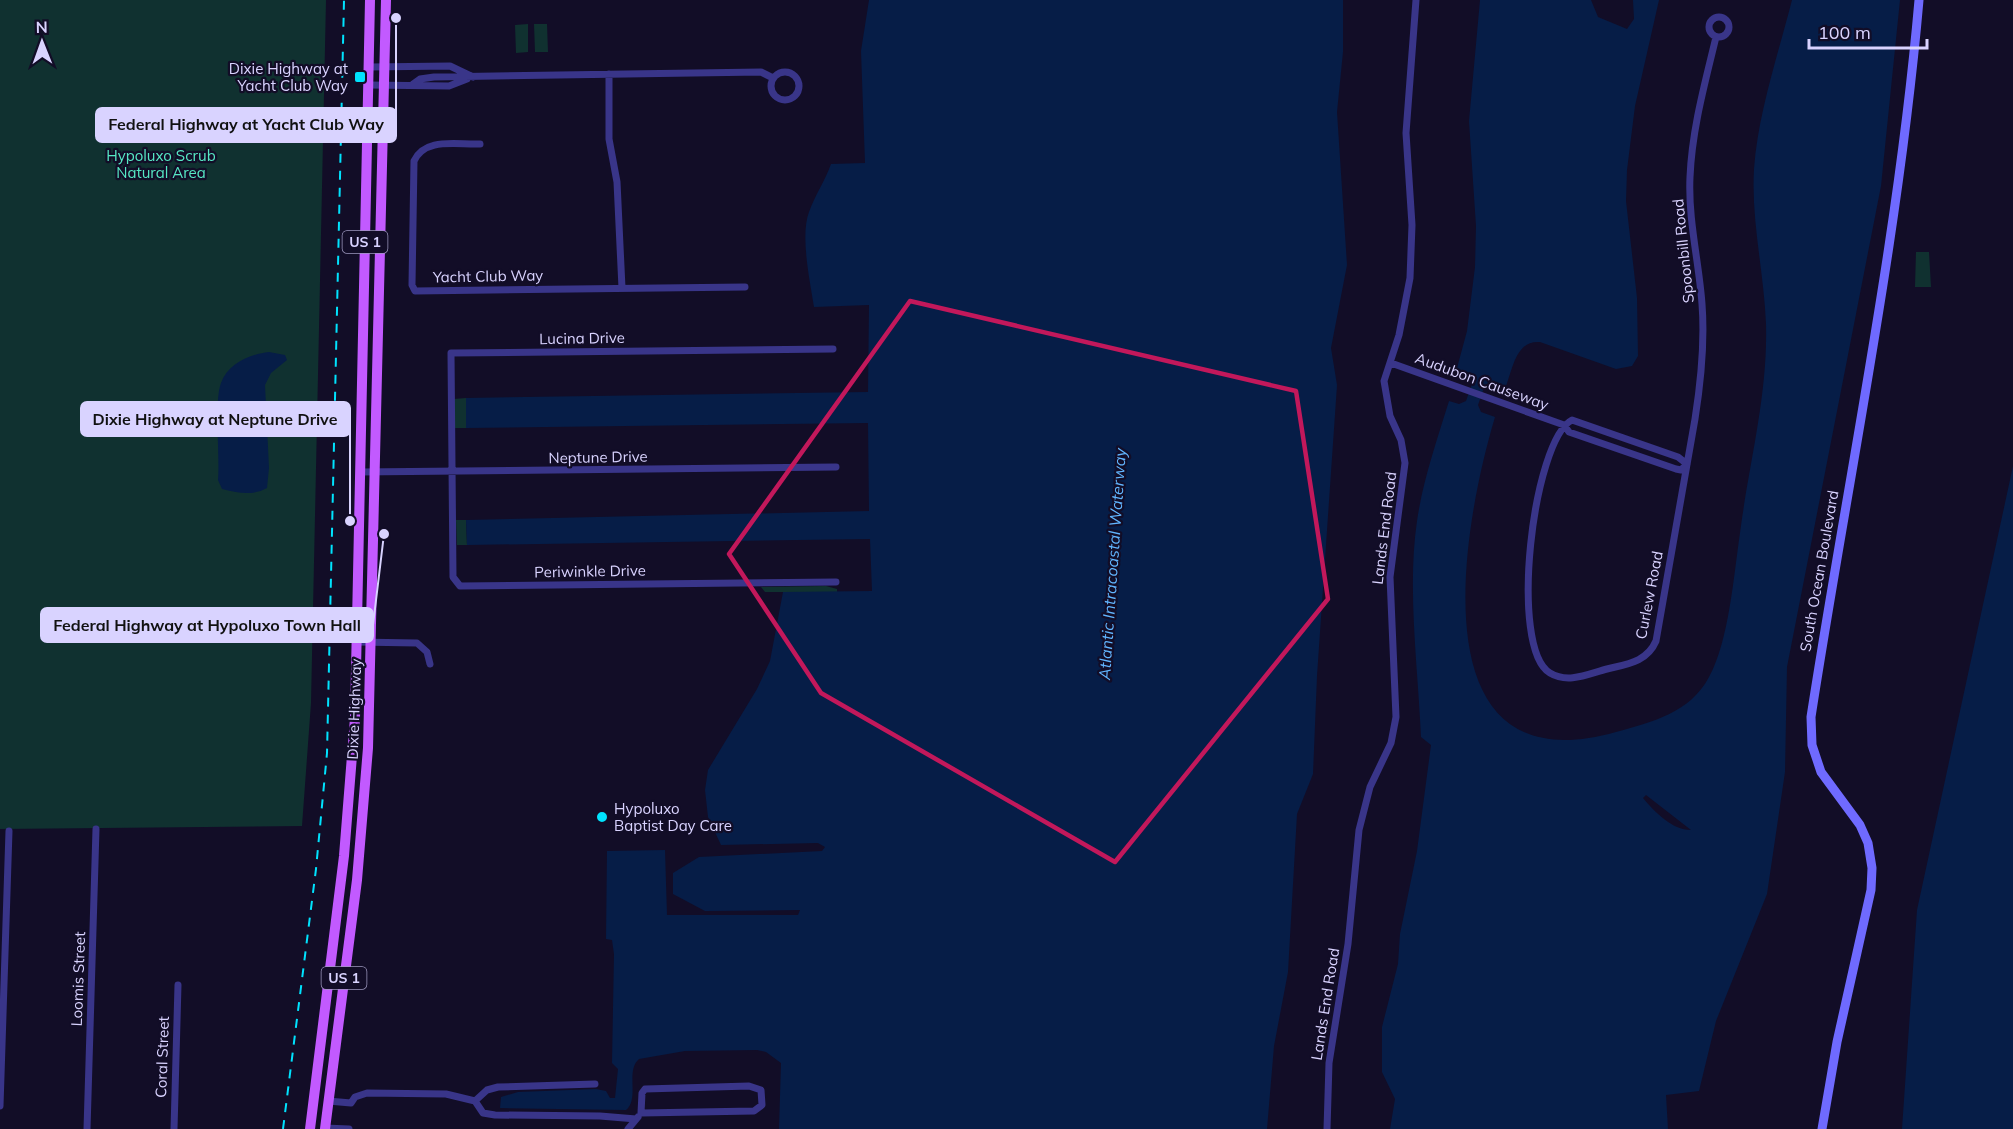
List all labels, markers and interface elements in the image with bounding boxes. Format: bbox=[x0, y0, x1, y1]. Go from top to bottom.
north arrow bbox=[12, 12, 72, 72]
scale bar bbox=[1809, 12, 1928, 50]
text: N bbox=[36, 17, 48, 37]
text: 100 m bbox=[1818, 21, 1871, 44]
place label: Dixie Highway at Yacht Club Way bbox=[229, 59, 348, 95]
marker: Dixie Highway at Yacht Club Way bbox=[353, 70, 367, 84]
callout: Federal Highway at Yacht Club Way bbox=[96, 108, 396, 142]
text: Federal Highway at Yacht Club Way bbox=[108, 114, 384, 134]
park label: Hypoluxo Scrub Natural Area bbox=[106, 146, 216, 182]
street label: Spoonbill Road bbox=[1668, 198, 1698, 304]
road number: US 1 bbox=[342, 231, 388, 253]
street label: Yacht Club Way bbox=[432, 266, 543, 286]
street label: Lucina Drive bbox=[539, 328, 625, 348]
street label: Audubon Causeway bbox=[1413, 348, 1551, 414]
callout: Dixie Highway at Neptune Drive bbox=[81, 402, 350, 436]
text: Dixie Highway at Neptune Drive bbox=[93, 409, 338, 429]
street label: Neptune Drive bbox=[548, 447, 648, 467]
water label: Atlantic Intracoastal Waterway bbox=[1094, 447, 1130, 682]
street label: Lands End Road bbox=[1368, 470, 1400, 586]
street label: South Ocean Boulevard bbox=[1795, 489, 1843, 653]
street label: Curlew Road bbox=[1631, 549, 1667, 641]
street label: Periwinkle Drive bbox=[534, 561, 646, 581]
callout: Federal Highway at Hypoluxo Town Hall bbox=[41, 608, 373, 642]
text: Federal Highway at Hypoluxo Town Hall bbox=[53, 615, 361, 635]
street label: Dixie Highway bbox=[343, 658, 365, 760]
place label: Hypoluxo Baptist Day Care bbox=[614, 799, 732, 835]
marker: Hypoluxo Baptist Day Care bbox=[595, 810, 609, 824]
street label: Loomis Street bbox=[67, 931, 89, 1027]
street label: Lands End Road bbox=[1307, 946, 1343, 1062]
road number: US 1 bbox=[322, 967, 366, 989]
street label: Coral Street bbox=[151, 1016, 173, 1098]

